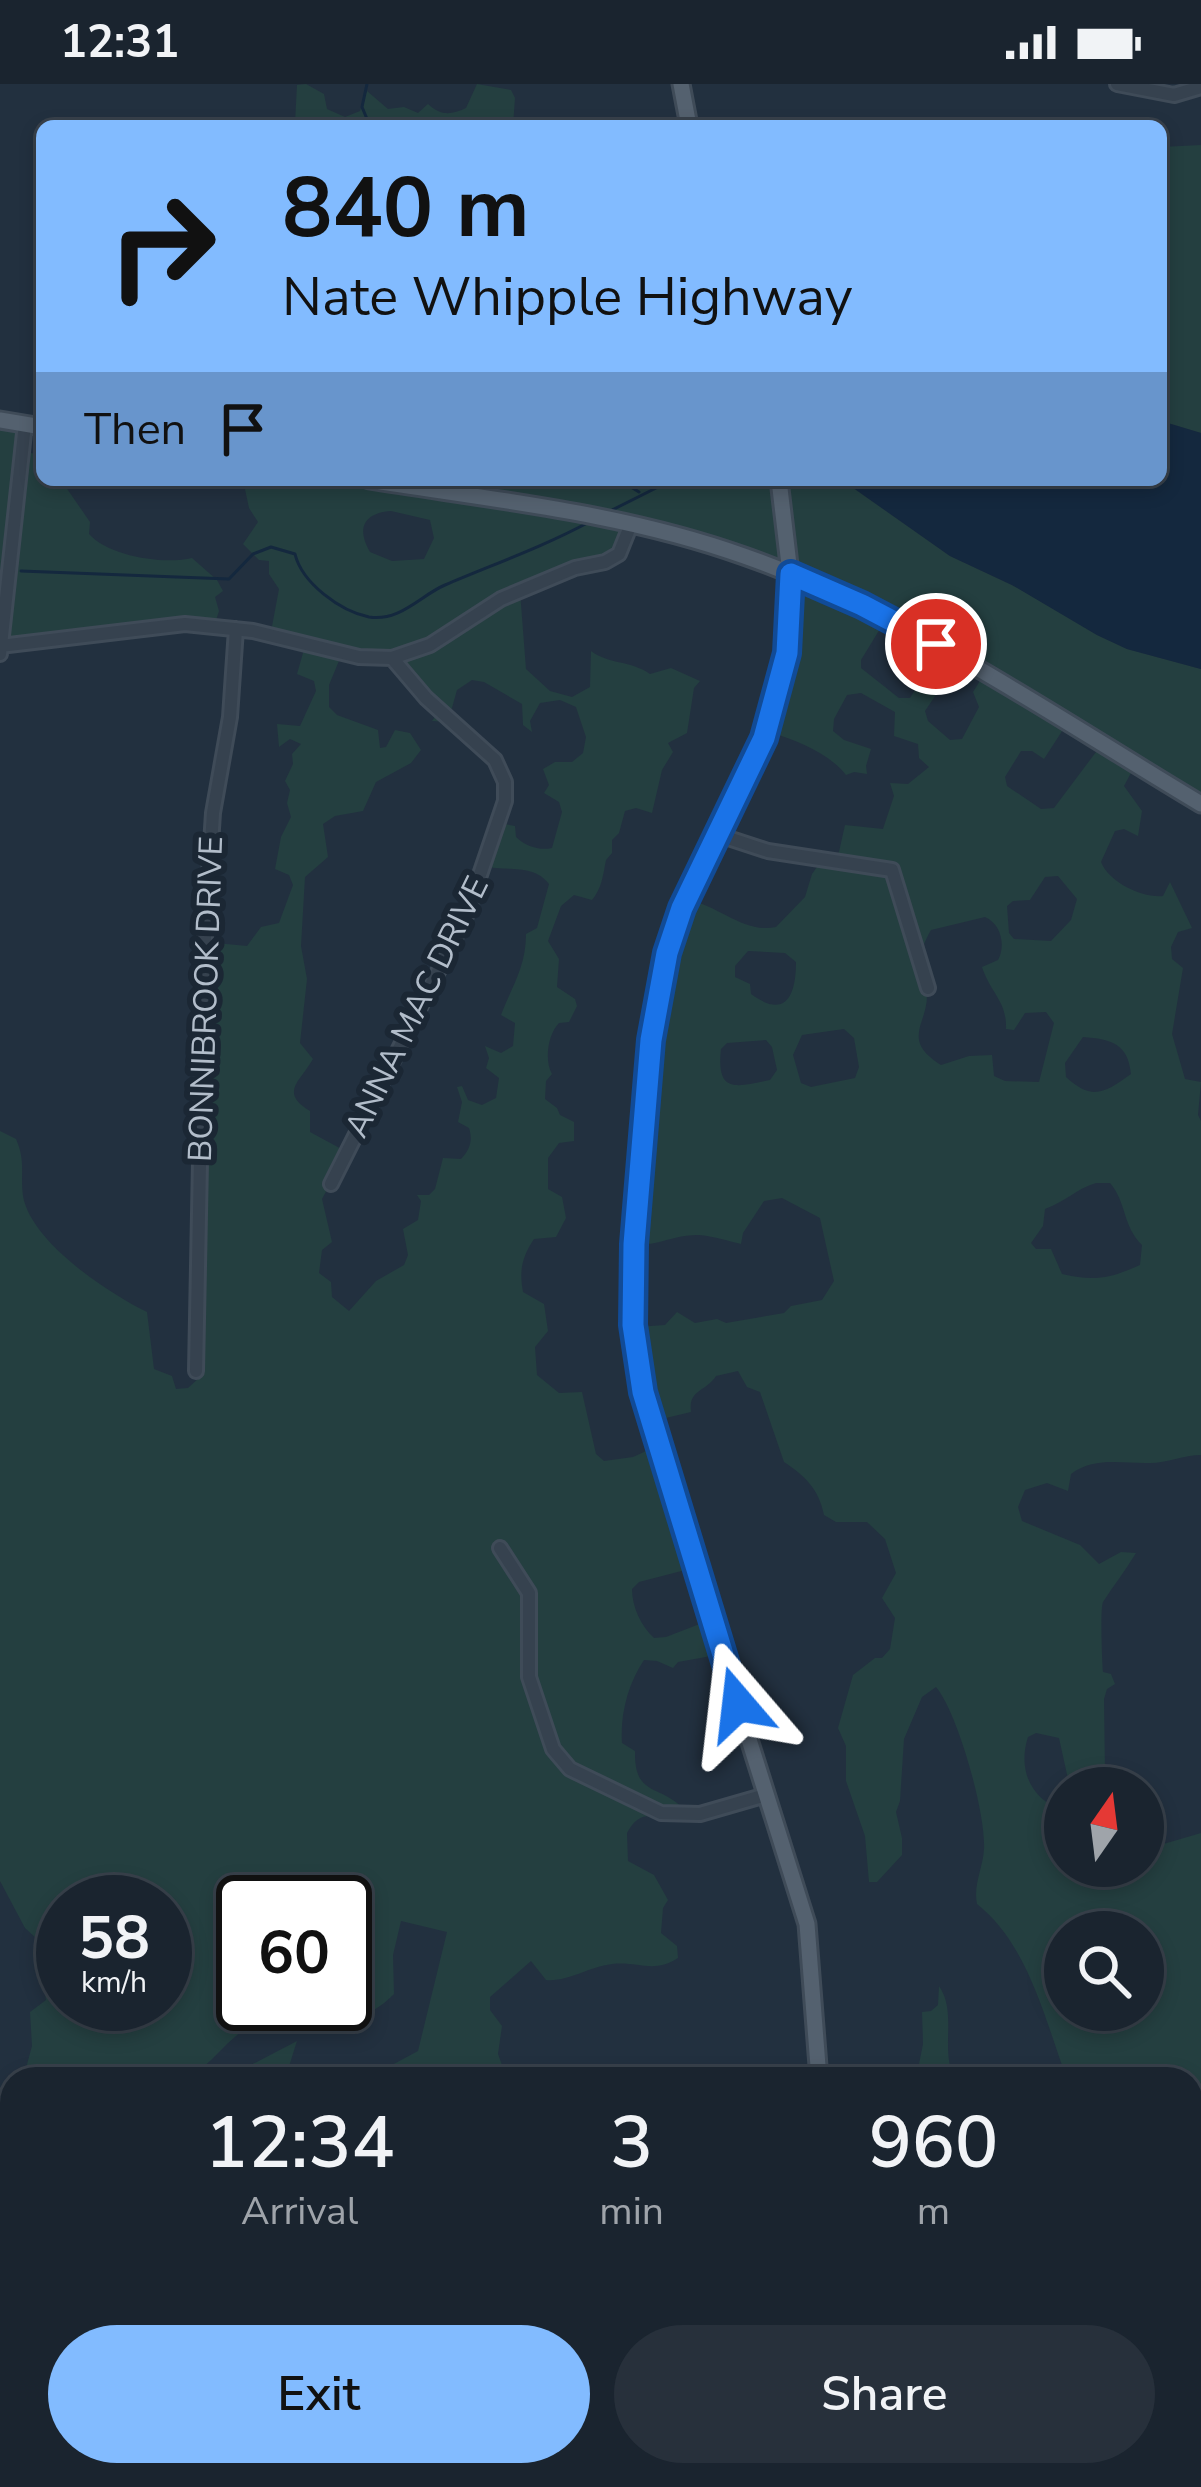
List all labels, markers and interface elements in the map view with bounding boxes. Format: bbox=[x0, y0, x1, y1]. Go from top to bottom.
text: 12:31 bbox=[60, 12, 179, 73]
text: 840 m bbox=[282, 151, 530, 266]
icon: right bbox=[84, 168, 240, 324]
text: Nate Whipple Highway bbox=[282, 260, 852, 334]
icon: arrive bbox=[210, 396, 276, 462]
text: Then bbox=[84, 399, 186, 460]
pin bbox=[885, 593, 987, 695]
icon: arrive bbox=[903, 611, 969, 677]
street label: BONNIBROOK DRIVE bbox=[178, 835, 234, 1163]
street label: ANNA MAC DRIVE bbox=[334, 869, 500, 1145]
position arrow bbox=[675, 1641, 801, 1767]
north arrow bbox=[1044, 1767, 1164, 1887]
map controls bbox=[1044, 1767, 1164, 2031]
speed limit sign: 60 bbox=[216, 1875, 372, 2031]
text: 58 bbox=[78, 1897, 150, 1979]
button: search bbox=[1044, 1911, 1164, 2031]
text: km/h bbox=[81, 1962, 147, 2003]
text: 12:34 bbox=[205, 2094, 395, 2192]
text: 3 bbox=[610, 2094, 653, 2192]
text: 960 bbox=[869, 2094, 998, 2192]
text: Arrival bbox=[241, 2185, 358, 2238]
text: min bbox=[599, 2185, 664, 2238]
text: m bbox=[917, 2185, 950, 2238]
button: Exit bbox=[48, 2325, 590, 2463]
button: Share bbox=[614, 2325, 1155, 2463]

